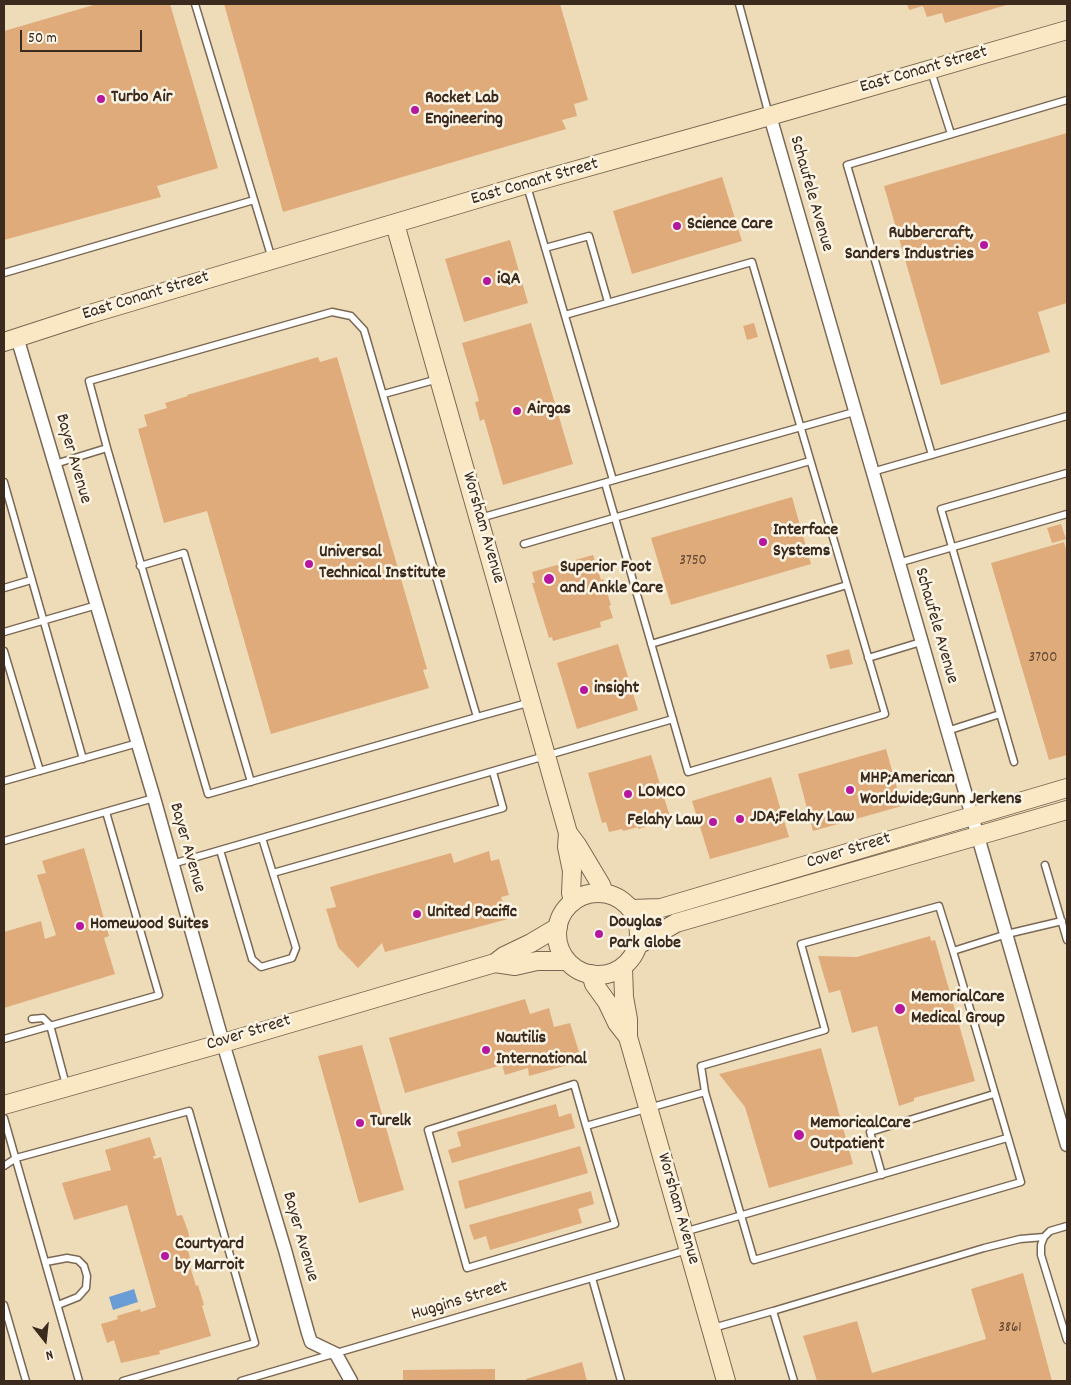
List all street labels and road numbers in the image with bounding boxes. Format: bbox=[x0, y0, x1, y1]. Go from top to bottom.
street label: East Conant Street bbox=[858, 43, 990, 99]
street label: Schaufele Avenue bbox=[783, 134, 837, 254]
street label: East Conant Street bbox=[469, 155, 601, 211]
street label: East Conant Street bbox=[80, 267, 212, 327]
street label: Bayer Avenue bbox=[49, 412, 95, 506]
street label: Worsham Avenue bbox=[456, 470, 508, 586]
street label: Schaufele Avenue bbox=[908, 566, 962, 686]
street label: Bayer Avenue bbox=[163, 801, 209, 895]
street label: Cover Street bbox=[804, 829, 894, 875]
street label: Cover Street bbox=[204, 1011, 294, 1057]
street label: Worsham Avenue bbox=[651, 1151, 703, 1267]
street label: Bayer Avenue bbox=[276, 1190, 322, 1284]
street label: Huggins Street bbox=[409, 1277, 511, 1327]

